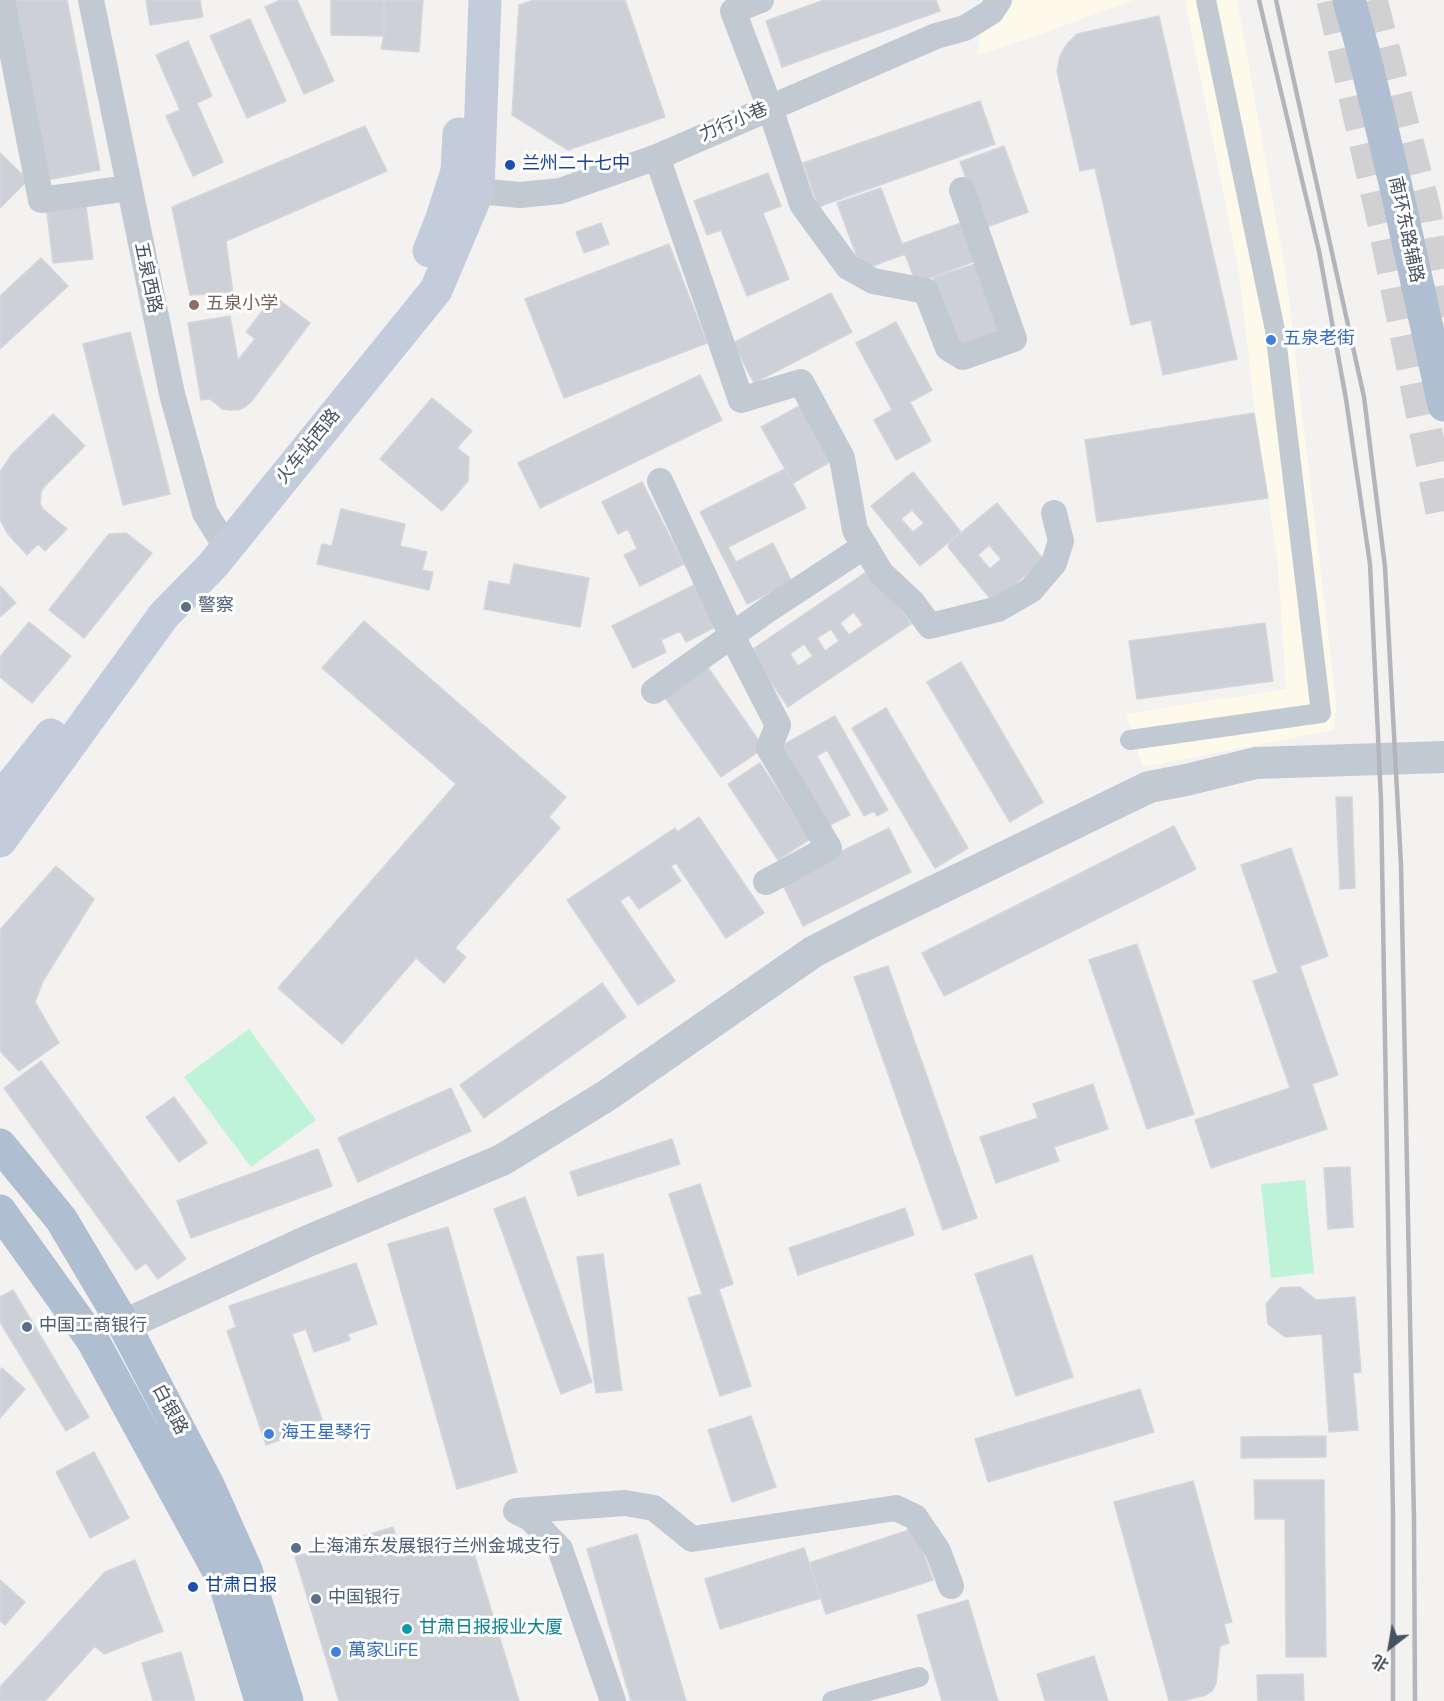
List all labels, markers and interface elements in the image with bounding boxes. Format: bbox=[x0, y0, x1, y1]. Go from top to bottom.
street label: 力行小巷 bbox=[697, 99, 771, 147]
place label: 兰州二十七中 bbox=[522, 154, 630, 176]
marker: 兰州二十七中 bbox=[503, 158, 517, 172]
street label: 南环东路辅路 bbox=[1383, 175, 1427, 285]
street label: 五泉西路 bbox=[129, 241, 165, 315]
place label: 五泉小学 bbox=[206, 294, 278, 316]
marker: 五泉小学 bbox=[187, 298, 201, 312]
place label: 五泉老街 bbox=[1283, 329, 1355, 351]
marker: 五泉老街 bbox=[1264, 333, 1278, 347]
street label: 火车站西路 bbox=[272, 405, 346, 489]
place label: 警察 bbox=[198, 596, 234, 618]
marker: 警察 bbox=[179, 600, 193, 614]
place label: 中国工商银行 bbox=[39, 1316, 147, 1338]
marker: 中国工商银行 bbox=[20, 1320, 34, 1334]
street label: 白银路 bbox=[147, 1381, 191, 1439]
place label: 海王星琴行 bbox=[281, 1423, 371, 1445]
marker: 海王星琴行 bbox=[262, 1427, 276, 1441]
place label: 上海浦东发展银行兰州金城支行 bbox=[308, 1537, 560, 1559]
marker: 上海浦东发展银行兰州金城支行 bbox=[289, 1541, 303, 1555]
place label: 甘肃日报 bbox=[205, 1576, 277, 1598]
marker: 甘肃日报 bbox=[186, 1580, 200, 1594]
place label: 中国银行 bbox=[328, 1588, 400, 1610]
marker: 中国银行 bbox=[309, 1592, 323, 1606]
north arrow bbox=[1360, 1617, 1420, 1677]
place label: 甘肃日报报业大厦 bbox=[419, 1618, 563, 1640]
marker: 甘肃日报报业大厦 bbox=[400, 1622, 414, 1636]
place label: 萬家LiFE bbox=[348, 1641, 418, 1663]
marker: 萬家LiFE bbox=[329, 1645, 343, 1659]
text: 北 bbox=[1368, 1649, 1393, 1676]

